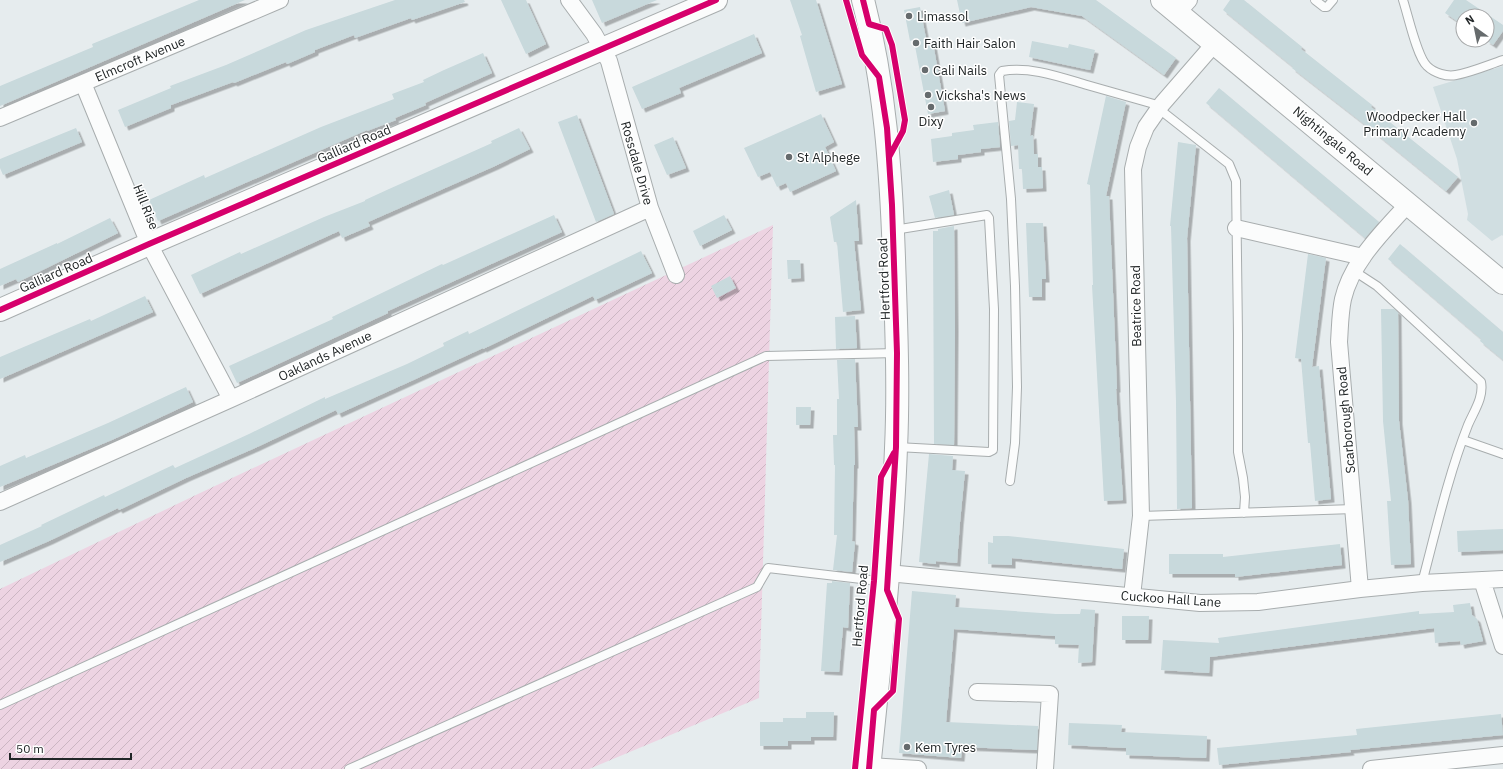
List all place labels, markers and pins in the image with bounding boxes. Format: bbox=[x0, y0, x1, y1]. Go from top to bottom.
place label: Limassol bbox=[917, 8, 969, 25]
marker: Limassol bbox=[904, 11, 914, 21]
place label: Faith Hair Salon bbox=[924, 35, 1016, 52]
marker: Faith Hair Salon bbox=[911, 38, 921, 48]
place label: Cali Nails bbox=[933, 62, 987, 79]
marker: Cali Nails bbox=[920, 65, 930, 75]
place label: Vicksha's News bbox=[936, 87, 1026, 104]
marker: Vicksha's News bbox=[923, 90, 933, 100]
marker: Dixy bbox=[926, 102, 936, 112]
place label: Woodpecker Hall Primary Academy bbox=[1363, 108, 1467, 140]
place label: Dixy bbox=[918, 113, 944, 130]
marker: Woodpecker Hall Primary Academy bbox=[1469, 118, 1479, 128]
place label: St Alphege bbox=[797, 149, 860, 166]
marker: St Alphege bbox=[784, 152, 794, 162]
place label: Kem Tyres bbox=[915, 739, 976, 756]
marker: Kem Tyres bbox=[902, 742, 912, 752]

